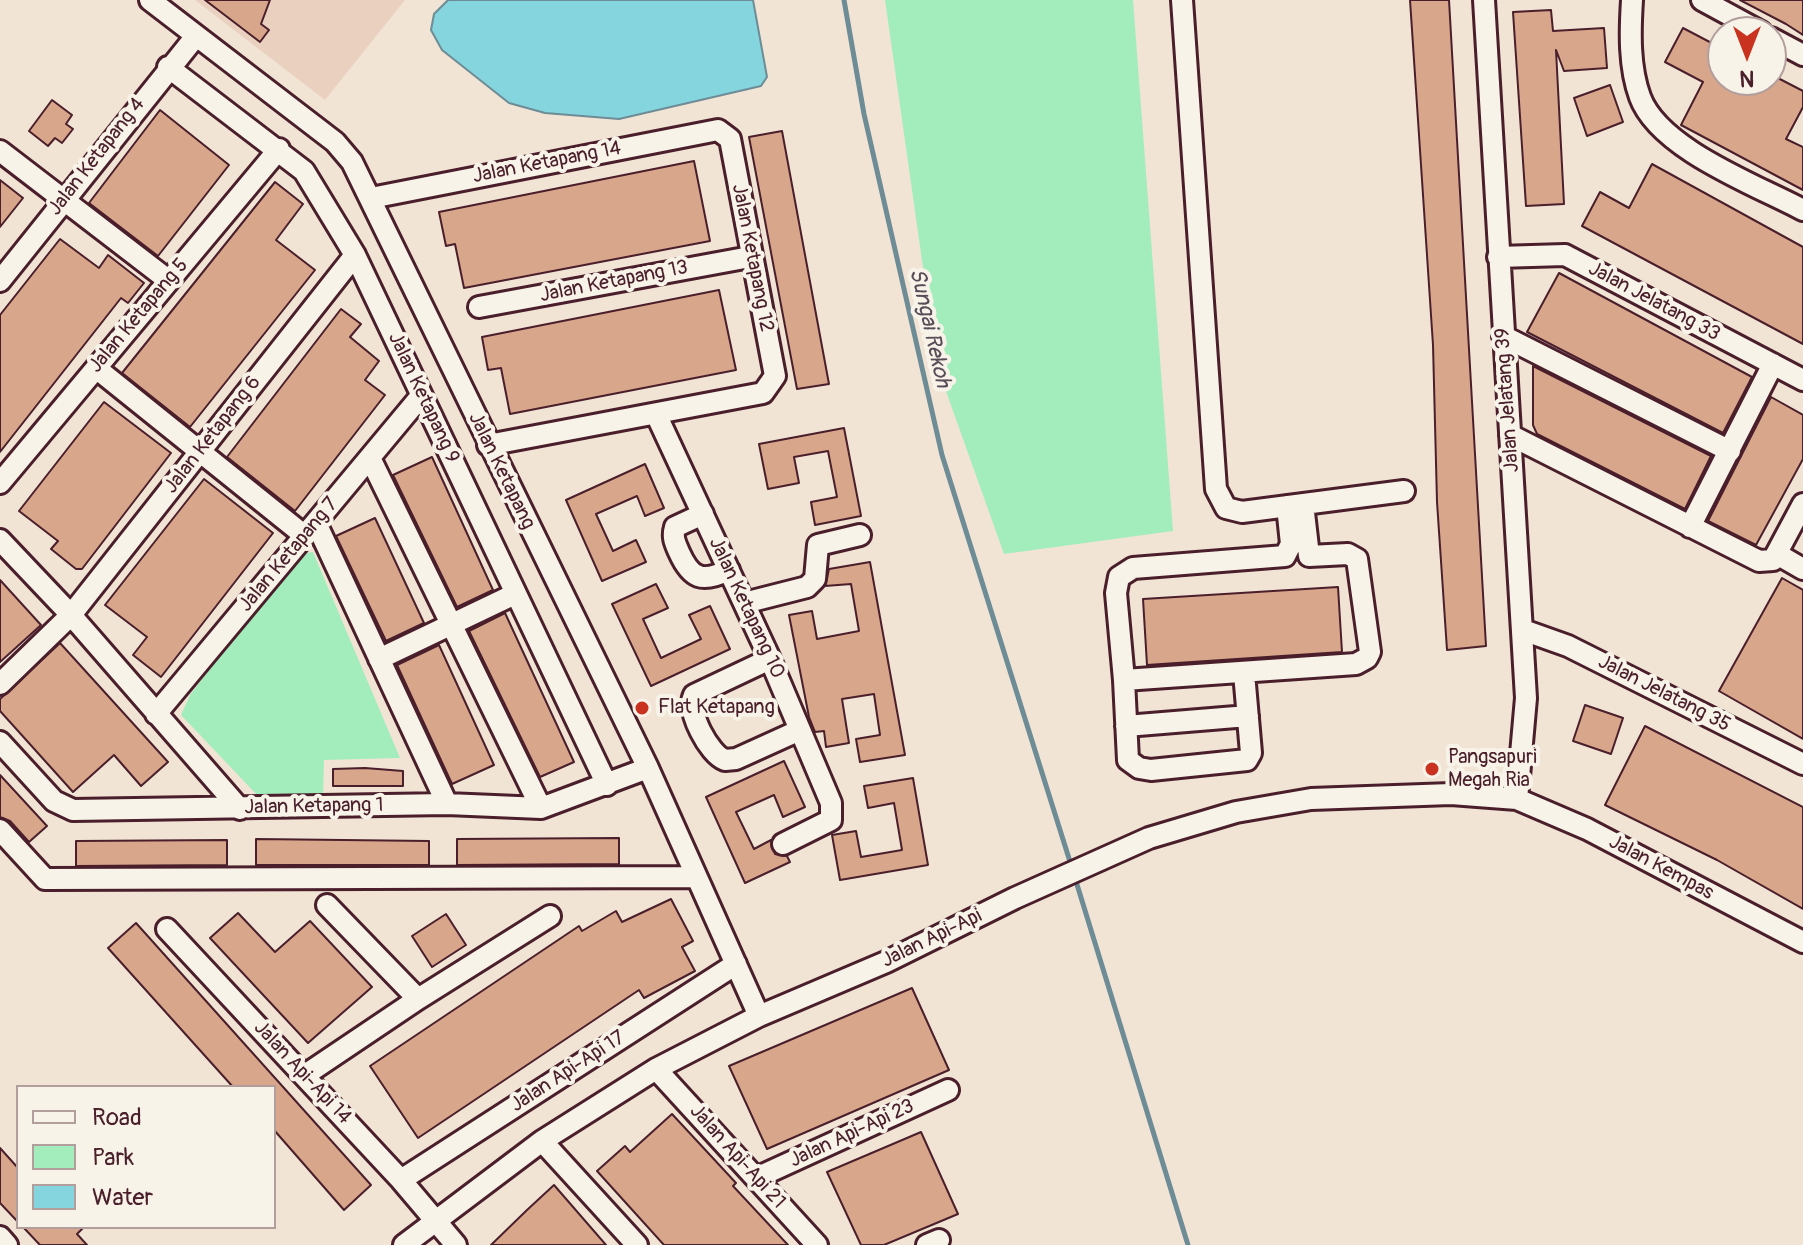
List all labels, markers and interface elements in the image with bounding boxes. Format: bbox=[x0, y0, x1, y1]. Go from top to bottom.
north arrow bbox=[1707, 16, 1787, 96]
text: N bbox=[1740, 64, 1754, 92]
street label: Jalan Ketapang 4 bbox=[44, 93, 150, 221]
street label: Jalan Ketapang 14 bbox=[471, 137, 623, 189]
street label: Jalan Ketapang 12 bbox=[726, 182, 778, 334]
street label: Jalan Ketapang 5 bbox=[84, 254, 194, 378]
street label: Jalan Ketapang 13 bbox=[538, 256, 690, 308]
street label: Jalan Jelatang 33 bbox=[1584, 257, 1724, 347]
water label: Sungai Rekoh bbox=[903, 266, 955, 390]
street label: Jalan Jelatang 39 bbox=[1491, 327, 1525, 473]
street label: Jalan Ketapang 9 bbox=[382, 329, 464, 467]
street label: Jalan Ketapang 6 bbox=[160, 371, 266, 499]
street label: Jalan Ketapang bbox=[462, 409, 540, 533]
street label: Jalan Ketapang 7 bbox=[234, 493, 344, 617]
street label: Jalan Ketapang 10 bbox=[703, 534, 789, 682]
street label: Jalan Jelatang 35 bbox=[1594, 650, 1734, 738]
place label: Flat Ketapang bbox=[658, 696, 775, 720]
marker: Flat Ketapang bbox=[633, 699, 651, 717]
place label: Pangsapuri Megah Ria bbox=[1448, 746, 1537, 793]
marker: Pangsapuri Megah Ria bbox=[1423, 760, 1441, 778]
street label: Jalan Ketapang 1 bbox=[244, 794, 384, 820]
street label: Jalan Kempas bbox=[1605, 830, 1717, 906]
street label: Jalan Api-Api bbox=[878, 904, 986, 974]
street label: Jalan Api-Api 14 bbox=[248, 1016, 356, 1130]
street label: Jalan Api-Api 17 bbox=[506, 1026, 630, 1118]
legend bbox=[16, 1085, 276, 1229]
street label: Jalan Api-Api 23 bbox=[786, 1095, 918, 1173]
street label: Jalan Api-Api 21 bbox=[684, 1100, 790, 1214]
text: Road bbox=[92, 1103, 142, 1132]
text: Park bbox=[92, 1143, 134, 1172]
text: Water bbox=[92, 1183, 153, 1212]

